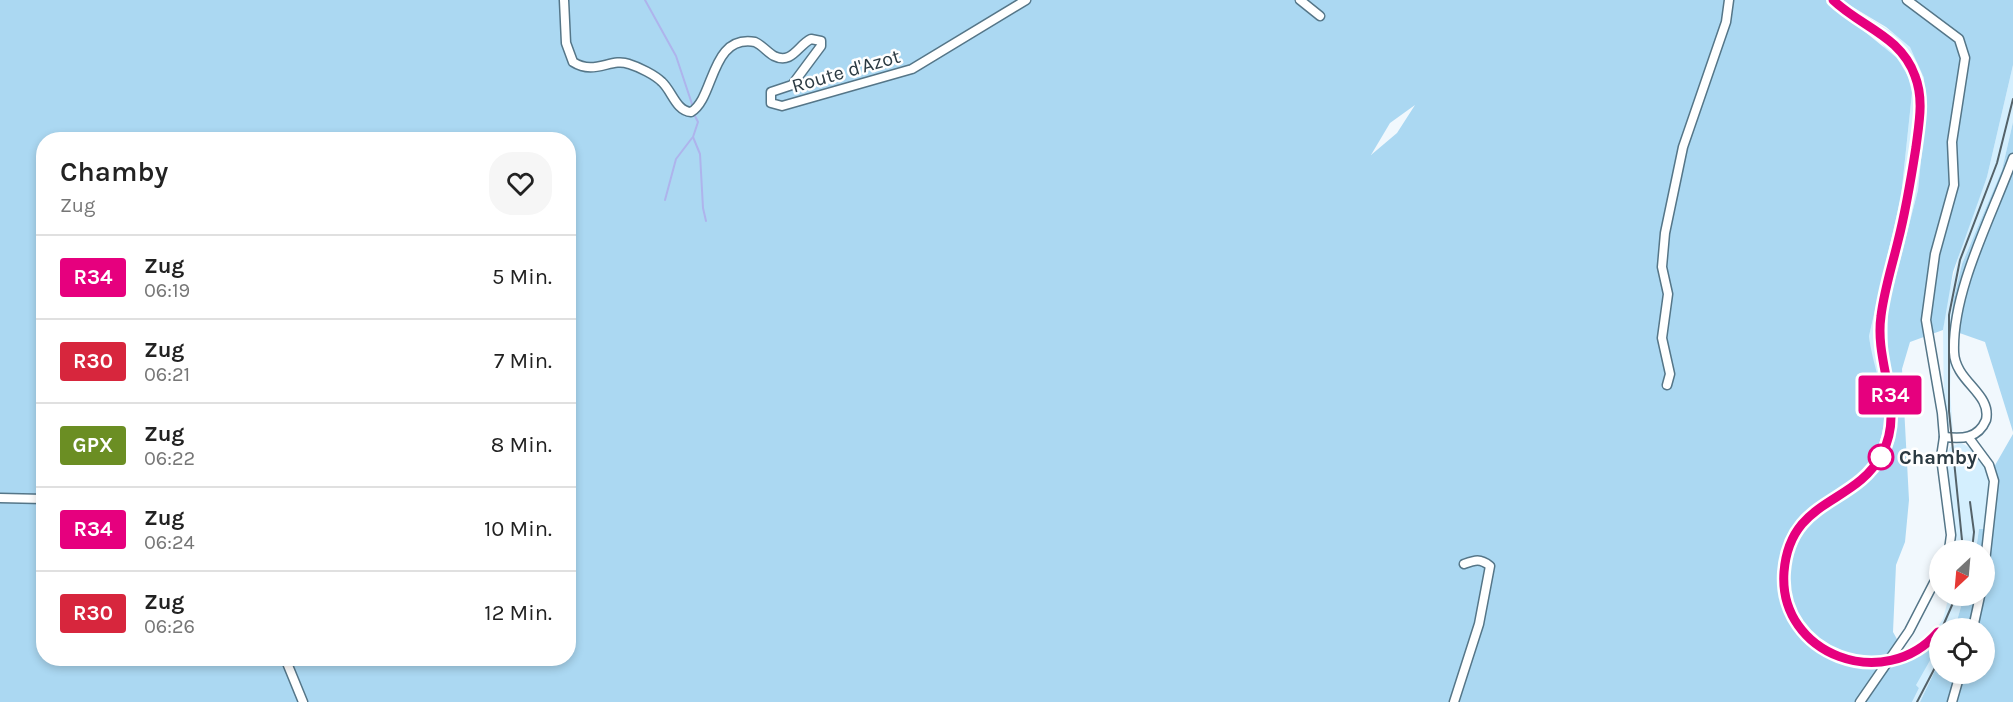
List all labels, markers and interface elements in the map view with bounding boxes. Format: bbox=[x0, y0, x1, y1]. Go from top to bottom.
street label: Route d'Azot bbox=[789, 44, 903, 97]
button: heart bbox=[489, 152, 552, 215]
text: Chamby bbox=[60, 155, 168, 188]
text: Zug bbox=[60, 194, 95, 217]
text: Zug bbox=[144, 253, 184, 279]
text: 5 Min. bbox=[492, 264, 552, 290]
text: R34 bbox=[73, 265, 113, 289]
text: 06:19 bbox=[144, 279, 190, 302]
text: Zug bbox=[144, 337, 184, 363]
text: 7 Min. bbox=[494, 348, 552, 374]
text: R30 bbox=[73, 349, 113, 373]
text: 06:21 bbox=[144, 363, 190, 386]
line badge: R34 bbox=[1856, 376, 1924, 414]
text: R34 bbox=[1870, 383, 1910, 407]
text: Zug bbox=[144, 421, 184, 447]
text: 8 Min. bbox=[491, 432, 552, 458]
text: GPX bbox=[73, 433, 113, 457]
marker: Chamby bbox=[1868, 444, 1894, 470]
place label: Chamby bbox=[1899, 446, 1977, 469]
text: 06:22 bbox=[144, 447, 195, 470]
text: Zug bbox=[144, 505, 184, 531]
text: 10 Min. bbox=[484, 516, 552, 542]
text: R34 bbox=[73, 517, 113, 541]
text: 06:24 bbox=[144, 531, 195, 554]
north arrow bbox=[1929, 540, 1995, 606]
map controls bbox=[1929, 540, 1995, 684]
text: Zug bbox=[144, 589, 184, 615]
text: 12 Min. bbox=[484, 600, 552, 626]
text: R30 bbox=[73, 601, 113, 625]
text: 06:26 bbox=[144, 615, 195, 638]
button: locate bbox=[1929, 618, 1995, 684]

